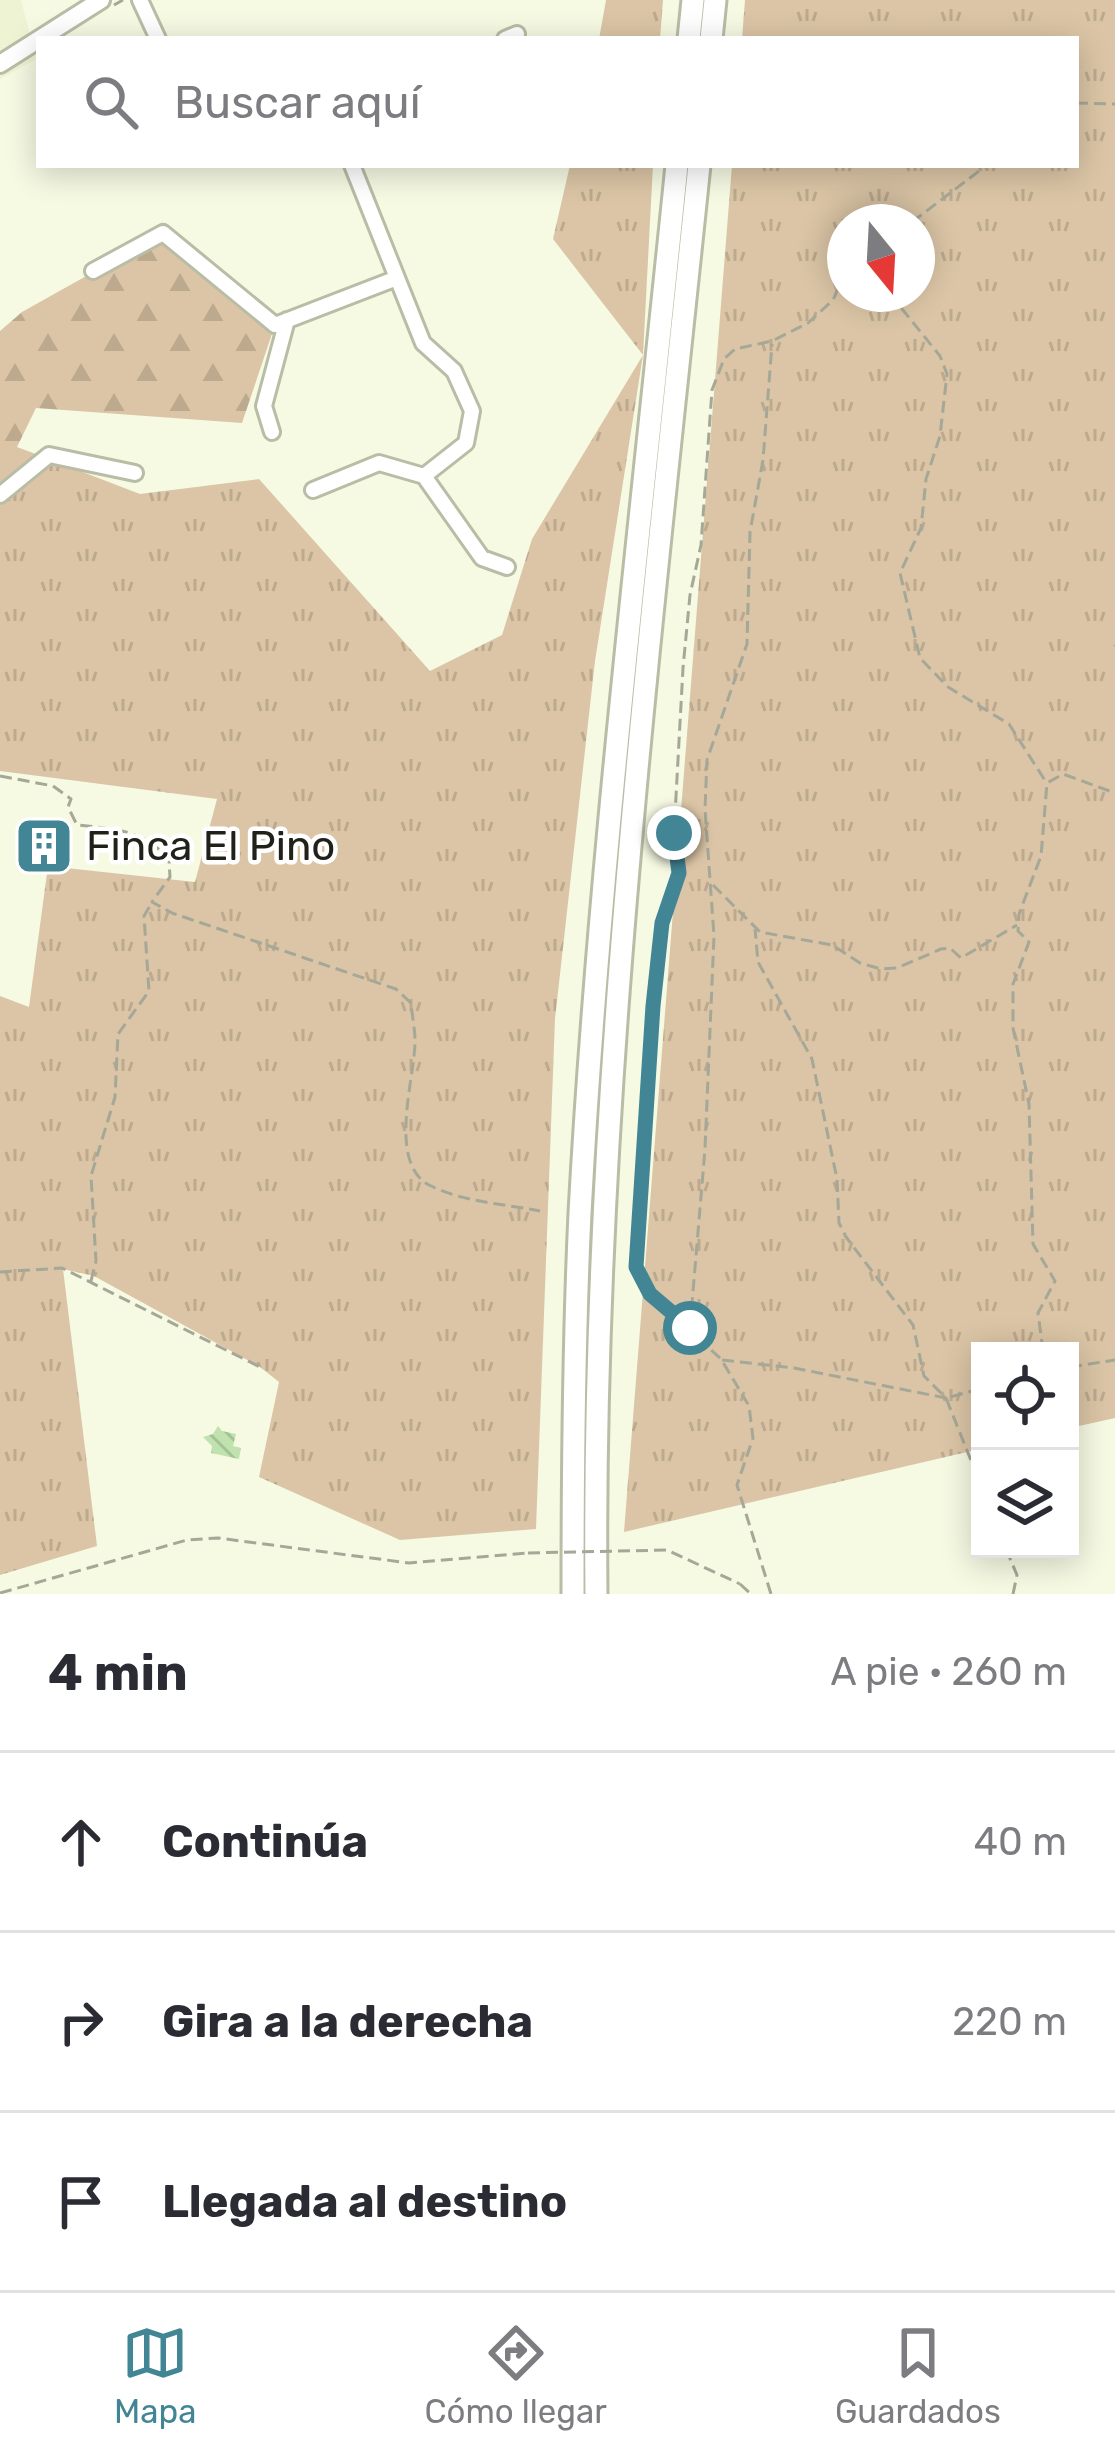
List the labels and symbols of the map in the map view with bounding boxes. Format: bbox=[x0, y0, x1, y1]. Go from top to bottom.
north arrow bbox=[827, 204, 935, 312]
route end bbox=[647, 806, 701, 860]
building icon: Finca El Pino bbox=[13, 815, 75, 877]
place label: Finca El Pino bbox=[86, 821, 335, 871]
route start bbox=[663, 1301, 717, 1355]

